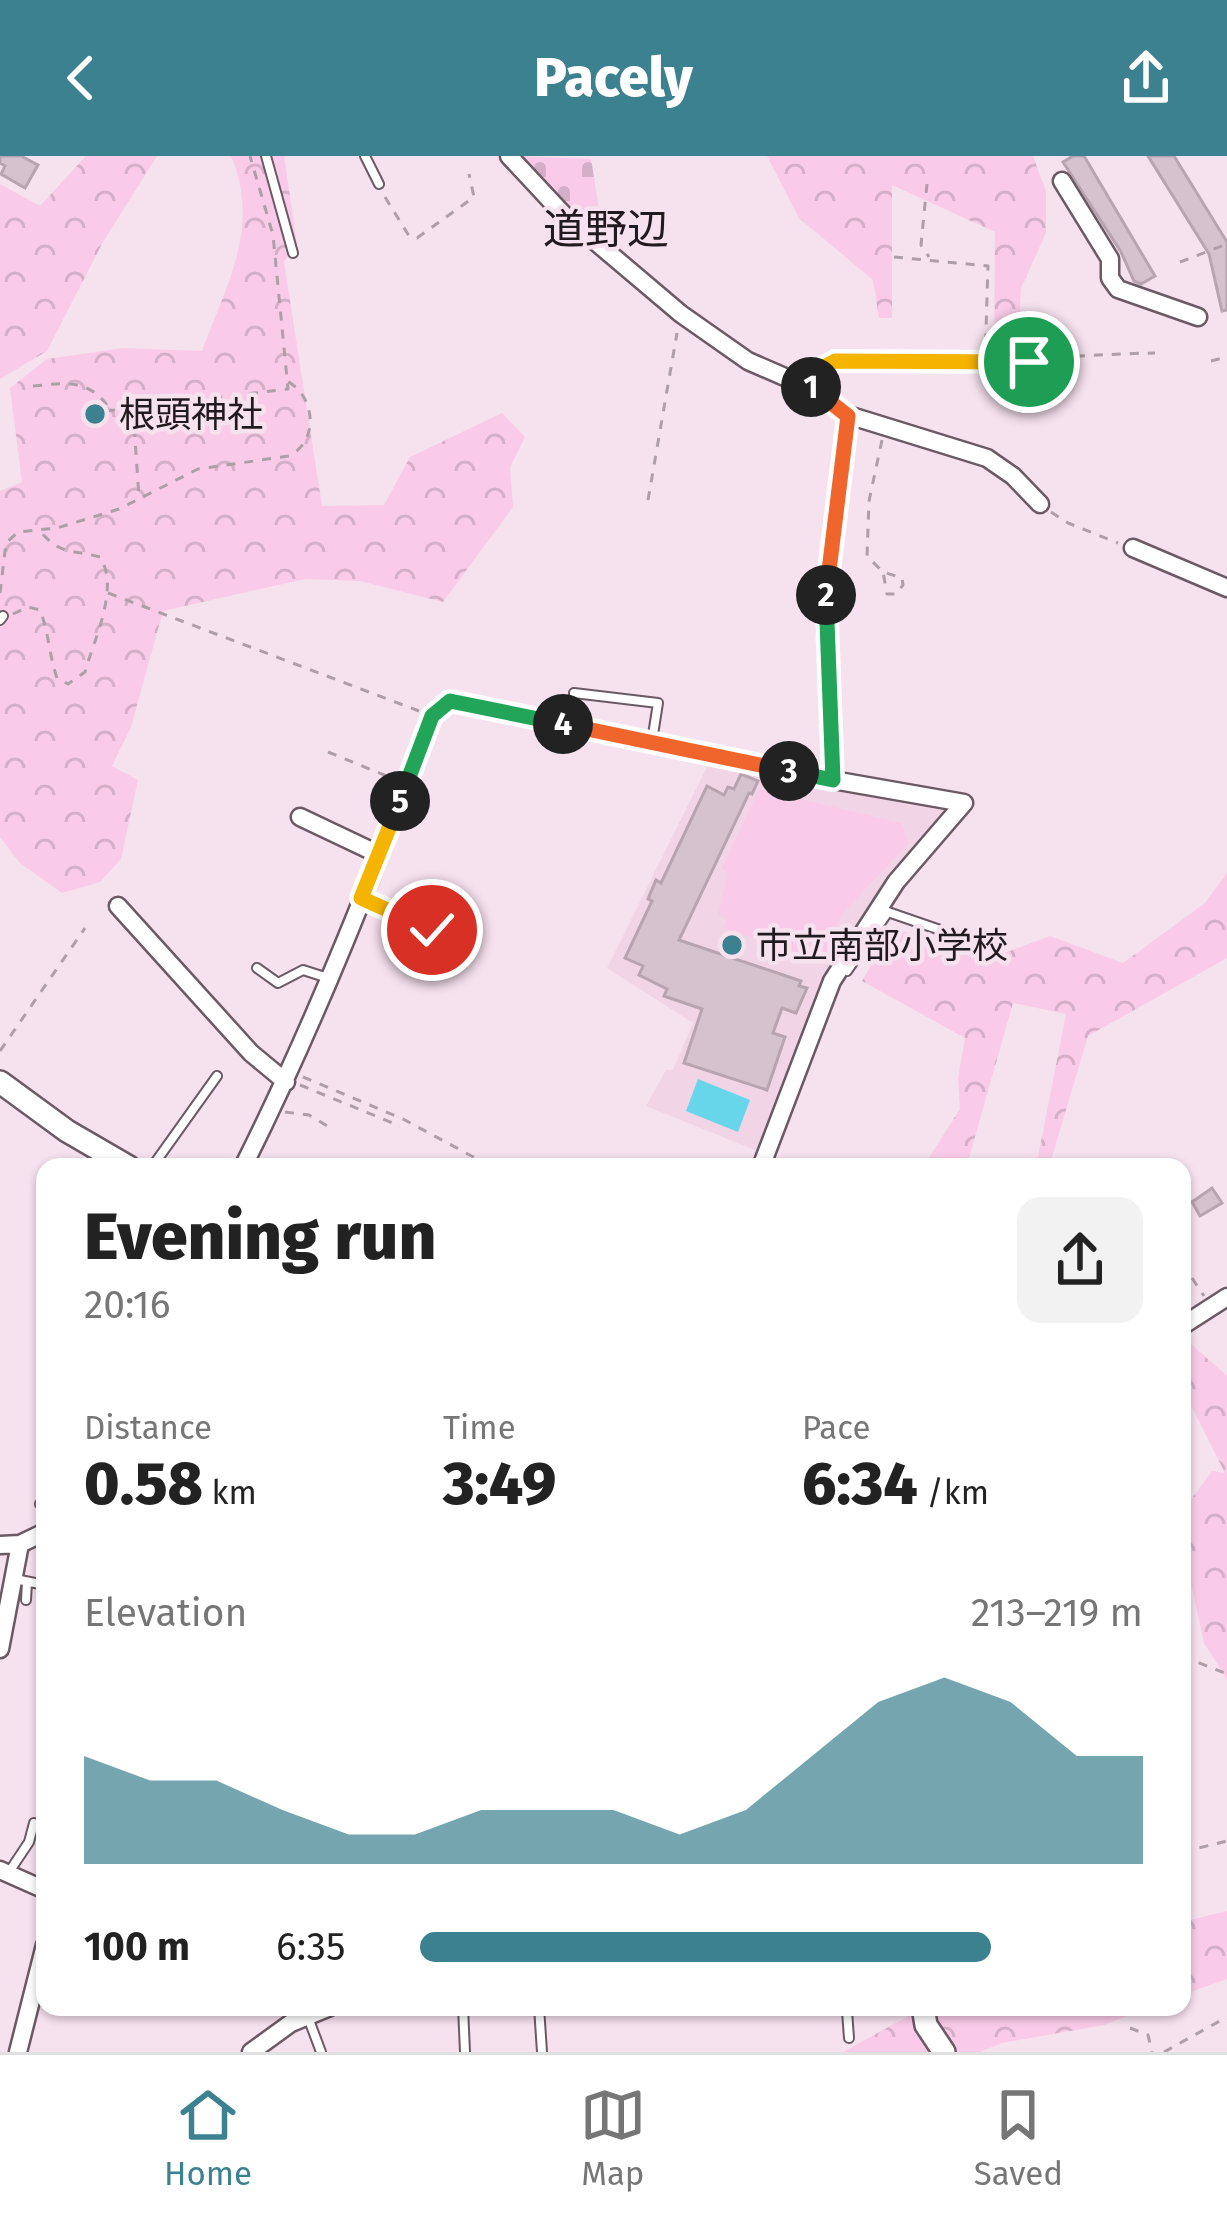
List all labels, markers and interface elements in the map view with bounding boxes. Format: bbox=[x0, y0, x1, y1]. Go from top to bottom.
icon: back bbox=[48, 45, 114, 111]
icon: share bbox=[1113, 45, 1179, 111]
text: Pacely bbox=[534, 46, 693, 110]
district label: 道野辺 bbox=[543, 205, 669, 255]
pin bbox=[978, 311, 1080, 413]
icon: arrive bbox=[996, 329, 1062, 395]
pin: 1 bbox=[781, 357, 841, 417]
text: 1 bbox=[803, 367, 819, 407]
place label: 根頭神社 bbox=[119, 393, 263, 437]
marker: 根頭神社 bbox=[82, 401, 108, 427]
pin: 2 bbox=[796, 565, 856, 625]
text: 2 bbox=[817, 575, 835, 615]
pin: 4 bbox=[533, 694, 593, 754]
text: 4 bbox=[554, 704, 572, 744]
pin: 3 bbox=[759, 741, 819, 801]
text: 3 bbox=[780, 751, 798, 791]
pin: 5 bbox=[370, 771, 430, 831]
text: 5 bbox=[391, 781, 409, 821]
pin bbox=[381, 879, 483, 981]
icon: check bbox=[399, 897, 465, 963]
place label: 市立南部小学校 bbox=[756, 924, 1008, 968]
marker: 市立南部小学校 bbox=[719, 932, 745, 958]
text: Evening run bbox=[84, 1197, 436, 1276]
button: share bbox=[1017, 1197, 1143, 1323]
text: 20:16 bbox=[84, 1282, 171, 1328]
text: Distance bbox=[84, 1408, 212, 1448]
text: Time bbox=[443, 1408, 516, 1448]
text: Pace bbox=[802, 1408, 870, 1448]
text: 0.58 bbox=[84, 1448, 203, 1520]
text: 3:49 bbox=[443, 1448, 556, 1520]
text: 6:34 bbox=[802, 1448, 918, 1520]
text: km bbox=[203, 1473, 257, 1513]
text: /km bbox=[918, 1473, 989, 1513]
text: Elevation bbox=[84, 1590, 247, 1636]
text: 213–219 m bbox=[971, 1590, 1143, 1636]
text: 100 m bbox=[84, 1924, 190, 1970]
text: 6:35 bbox=[276, 1924, 346, 1970]
tab: Home bbox=[164, 2082, 252, 2194]
tab: Map bbox=[580, 2082, 646, 2194]
tab: Saved bbox=[974, 2082, 1063, 2194]

